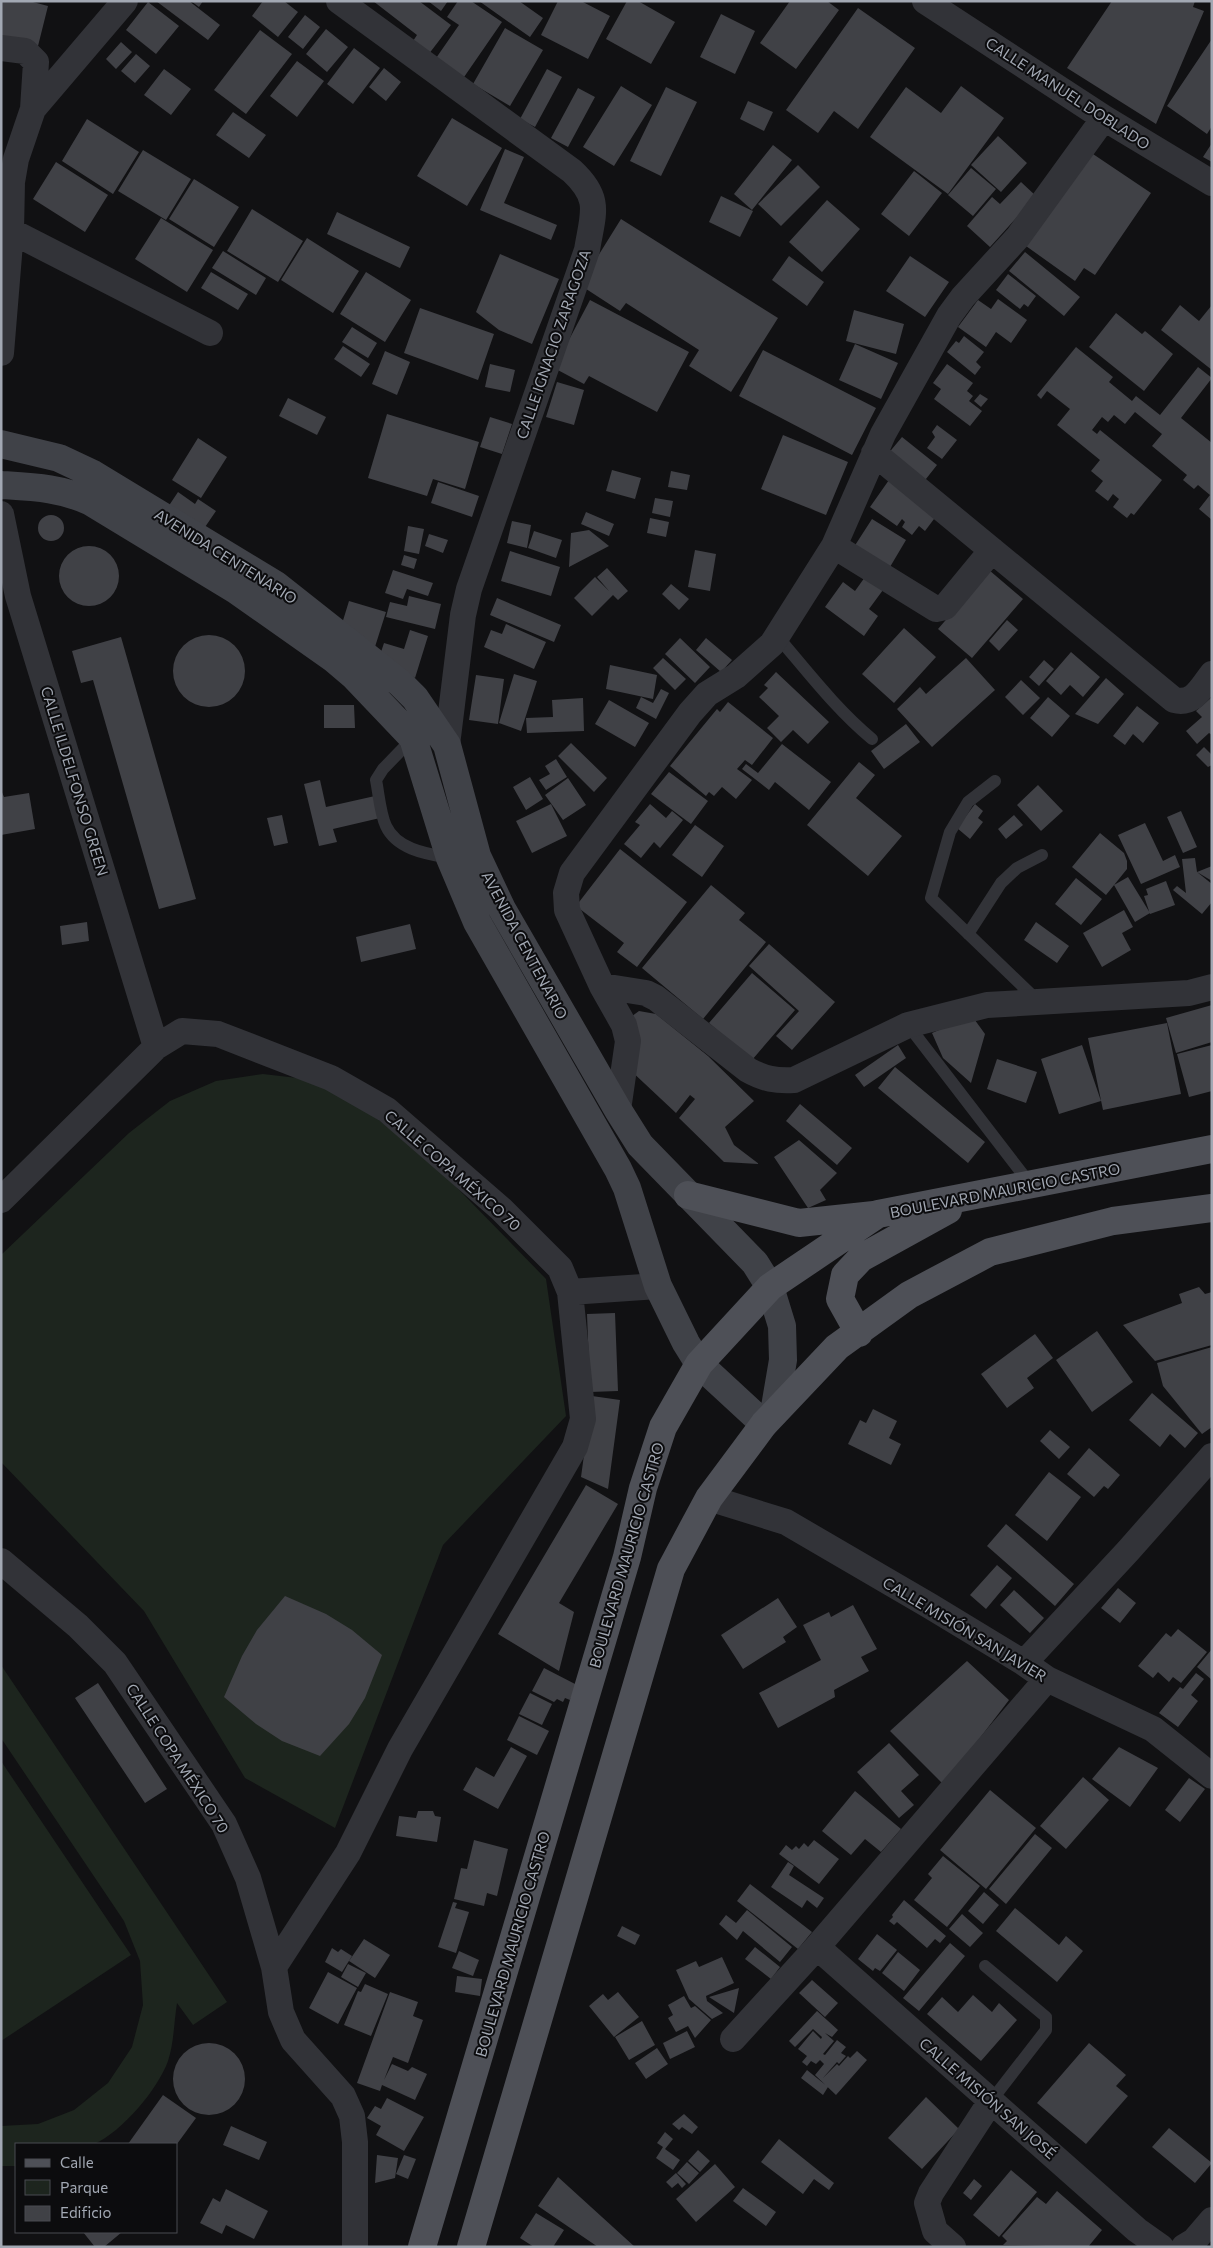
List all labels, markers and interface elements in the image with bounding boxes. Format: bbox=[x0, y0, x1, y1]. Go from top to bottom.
street label: CALLE MANUEL DOBLADO bbox=[983, 33, 1153, 153]
street label: CALLE IGNACIO ZARAGOZA bbox=[512, 247, 594, 441]
street label: AVENIDA CENTENARIO bbox=[151, 505, 301, 607]
street label: CALLE ILDELFONSO GREEN bbox=[38, 684, 112, 878]
street label: AVENIDA CENTENARIO bbox=[478, 868, 572, 1022]
street label: CALLE COPA MÉXICO 70 bbox=[381, 1105, 525, 1234]
street label: BOULEVARD MAURICIO CASTRO bbox=[888, 1159, 1122, 1221]
street label: BOULEVARD MAURICIO CASTRO bbox=[585, 1440, 667, 1670]
street label: CALLE MISIÓN SAN JAVIER bbox=[880, 1572, 1051, 1685]
street label: CALLE COPA MÉXICO 70 bbox=[123, 1679, 234, 1836]
street label: BOULEVARD MAURICIO CASTRO bbox=[471, 1829, 553, 2059]
street label: CALLE MISIÓN SAN JOSÉ bbox=[916, 2033, 1061, 2162]
legend bbox=[15, 2143, 178, 2233]
text: Calle bbox=[60, 2153, 94, 2171]
text: Parque bbox=[60, 2178, 108, 2196]
text: Edificio bbox=[60, 2203, 111, 2221]

